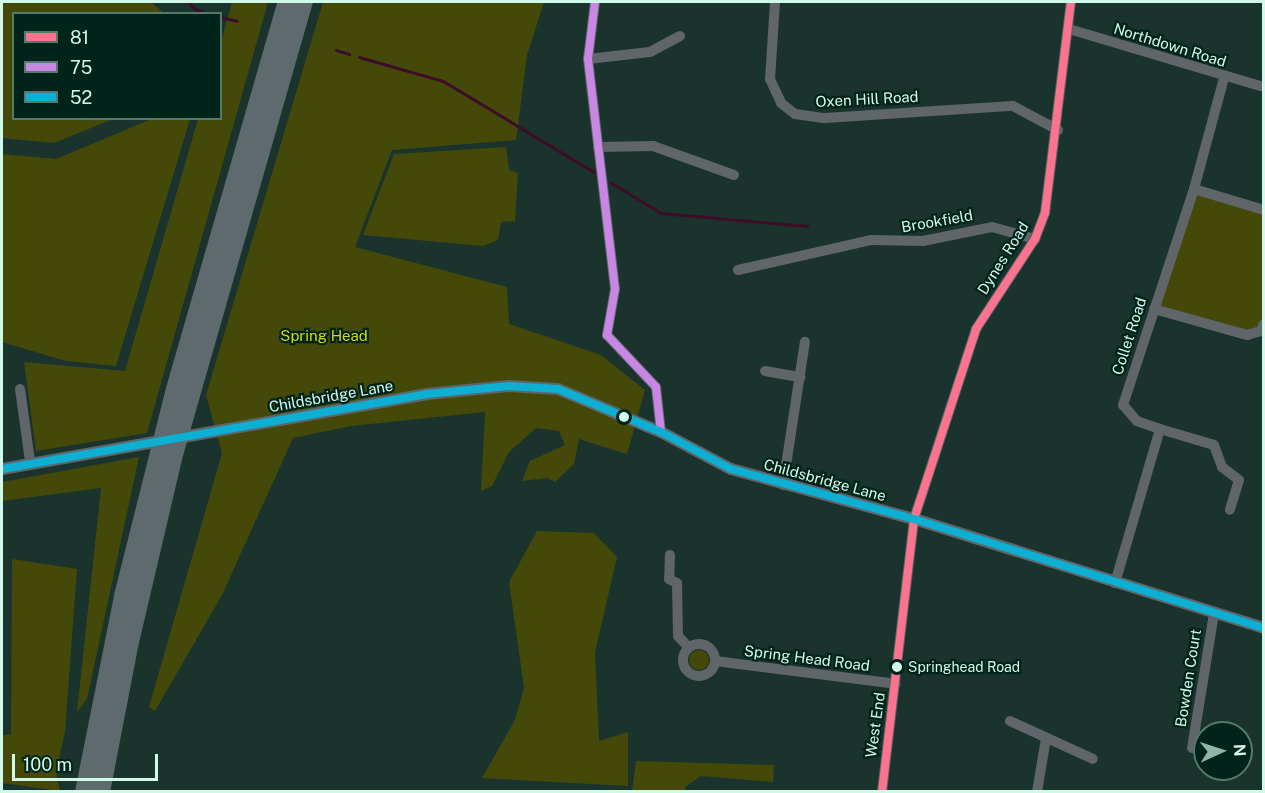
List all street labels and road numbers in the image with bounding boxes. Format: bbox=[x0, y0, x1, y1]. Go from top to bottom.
street label: Northdown Road bbox=[1112, 19, 1228, 71]
street label: Oxen Hill Road bbox=[815, 87, 919, 111]
street label: Brookfield bbox=[900, 206, 974, 236]
street label: Dynes Road bbox=[974, 218, 1032, 298]
street label: Collet Road bbox=[1108, 295, 1150, 377]
street label: Childsbridge Lane bbox=[267, 376, 395, 416]
street label: Childsbridge Lane bbox=[762, 455, 888, 505]
street label: Bowden Court bbox=[1171, 628, 1205, 728]
street label: Spring Head Road bbox=[743, 641, 871, 675]
street label: West End bbox=[862, 691, 888, 759]

